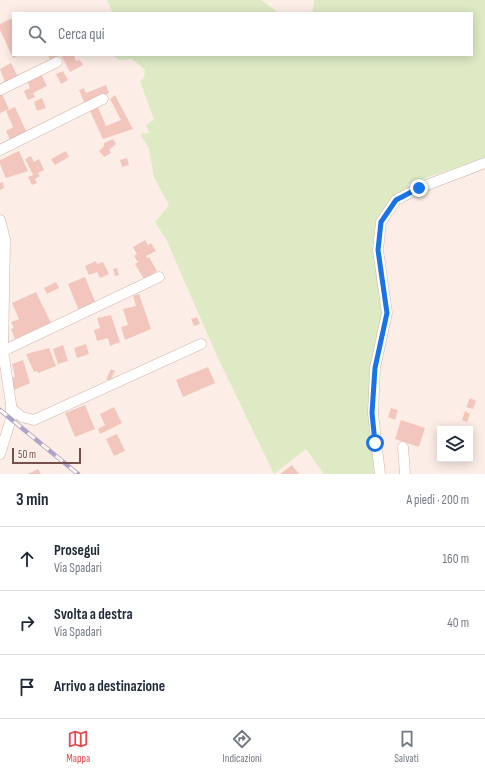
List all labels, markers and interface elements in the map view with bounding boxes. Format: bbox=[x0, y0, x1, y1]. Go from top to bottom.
search box bbox=[12, 12, 473, 56]
icon: search bbox=[26, 23, 48, 45]
text: Cerca qui bbox=[58, 25, 105, 44]
route end bbox=[410, 179, 428, 197]
map controls bbox=[437, 426, 473, 462]
button: layers bbox=[437, 426, 473, 462]
route start bbox=[366, 434, 384, 452]
scale bar bbox=[12, 446, 81, 465]
text: 50 m bbox=[18, 448, 36, 461]
text: 3 min bbox=[16, 490, 49, 510]
text: A piedi · 200 m bbox=[406, 492, 469, 508]
text: Prosegui bbox=[54, 541, 100, 560]
icon: ahead bbox=[16, 548, 38, 570]
text: 160 m bbox=[443, 551, 469, 567]
text: Via Spadari bbox=[54, 560, 102, 576]
text: Svolta a destra bbox=[54, 605, 133, 624]
icon: right bbox=[16, 612, 38, 634]
text: 40 m bbox=[447, 615, 469, 631]
text: Via Spadari bbox=[54, 624, 102, 640]
icon: arrive bbox=[16, 676, 38, 698]
text: Arrivo a destinazione bbox=[54, 677, 165, 696]
tab: Mappa bbox=[66, 728, 90, 765]
tab: Indicazioni bbox=[223, 728, 262, 765]
tab: Salvati bbox=[394, 728, 419, 765]

